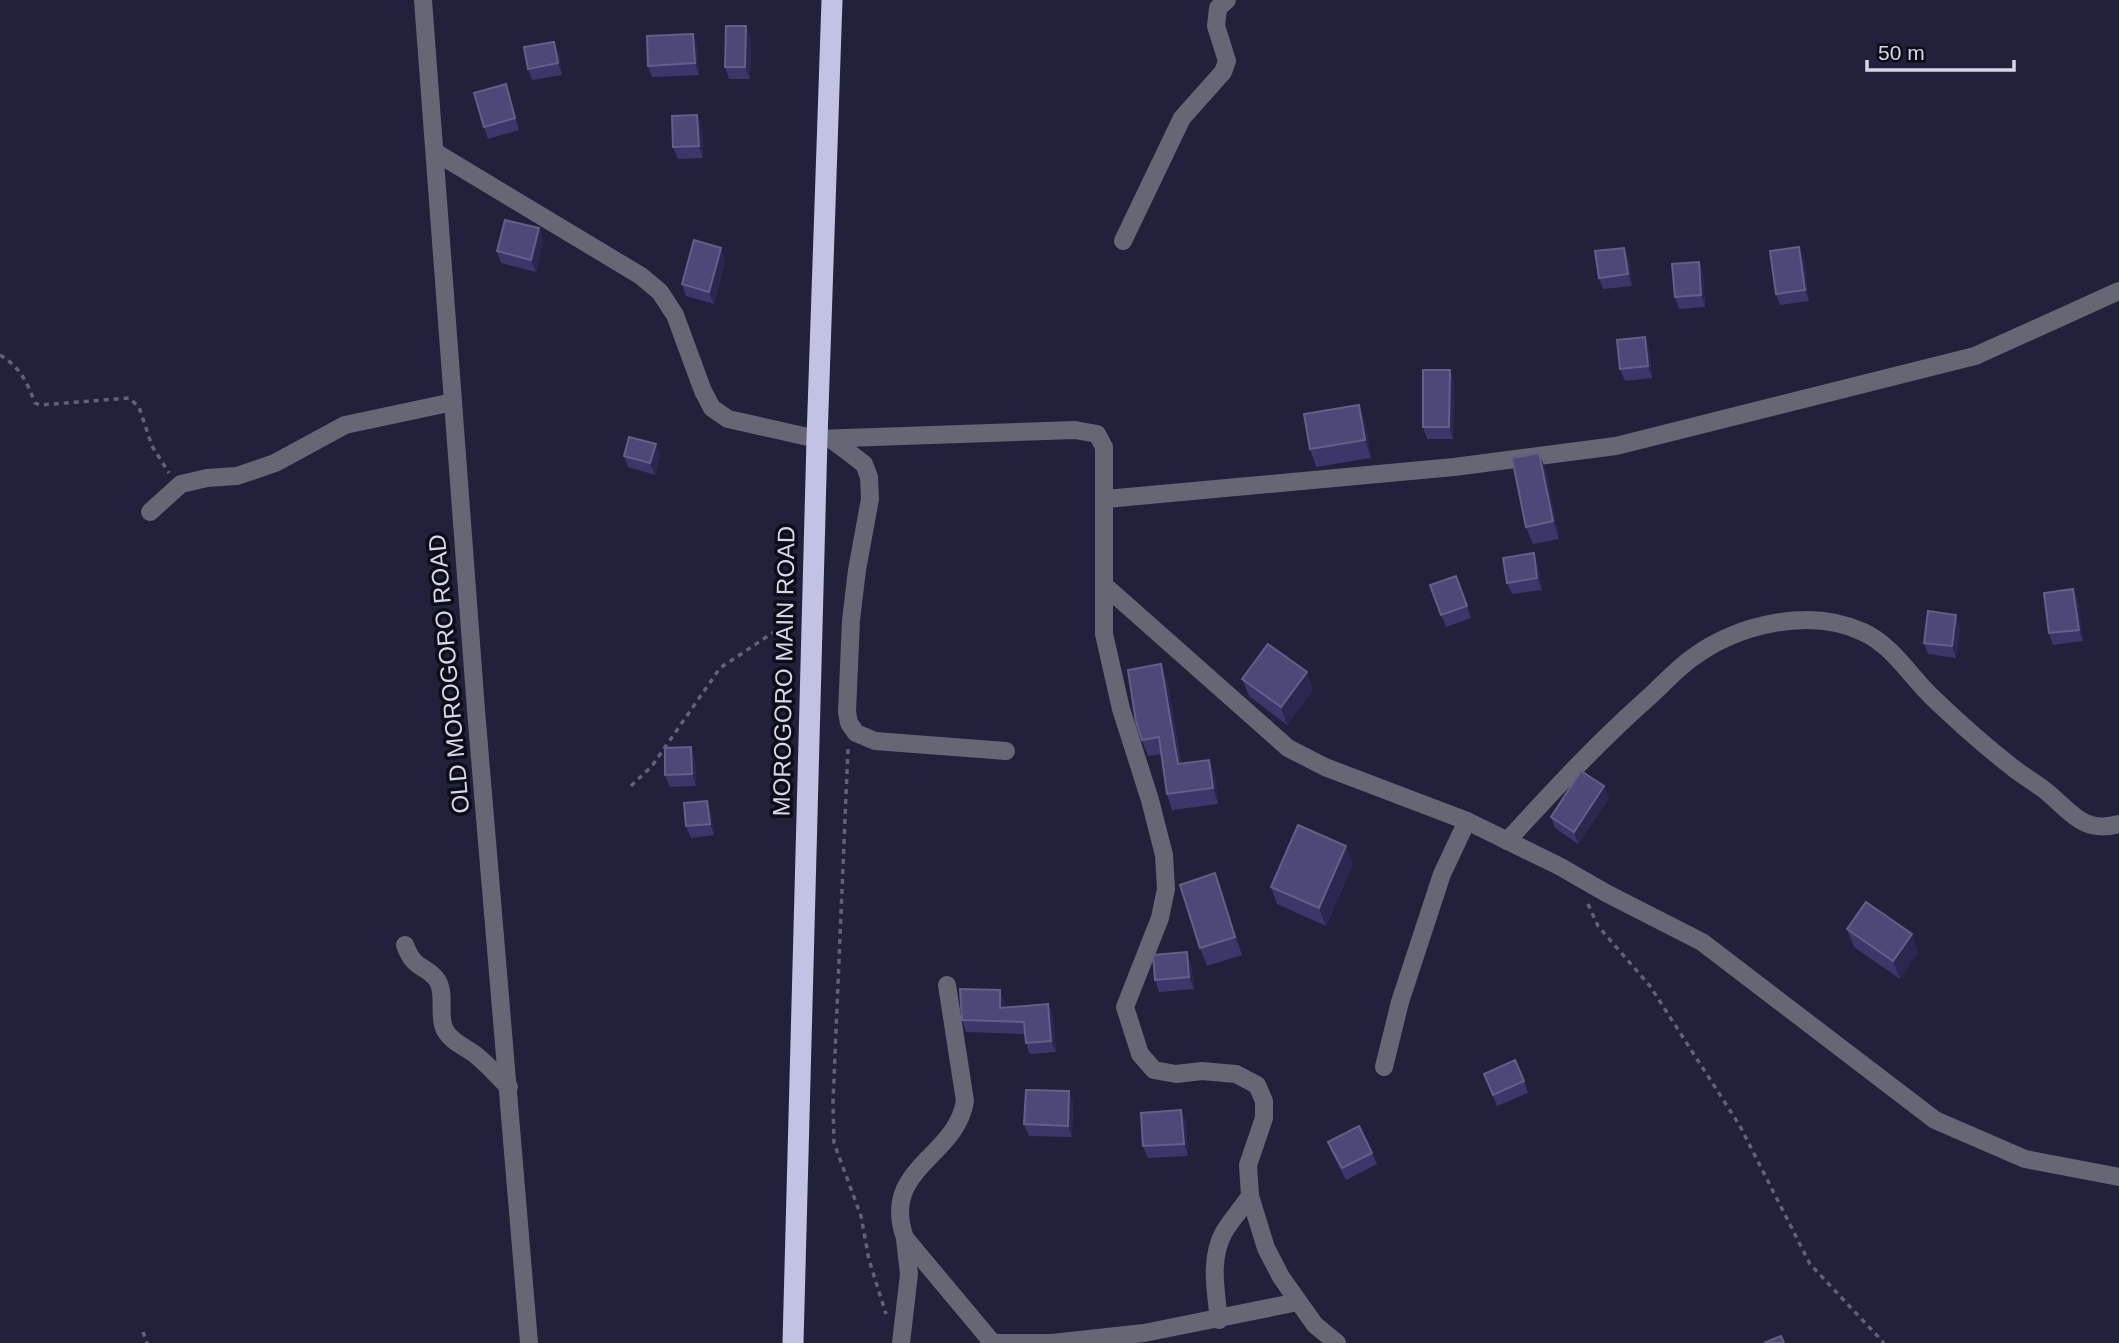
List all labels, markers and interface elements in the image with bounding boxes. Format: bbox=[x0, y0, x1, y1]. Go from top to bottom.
scale bar bbox=[1867, 28, 2014, 72]
text: 50 m bbox=[1878, 41, 1925, 64]
street label: MOROGORO MAIN ROAD bbox=[767, 525, 800, 817]
street label: OLD MOROGORO ROAD bbox=[423, 533, 474, 815]

